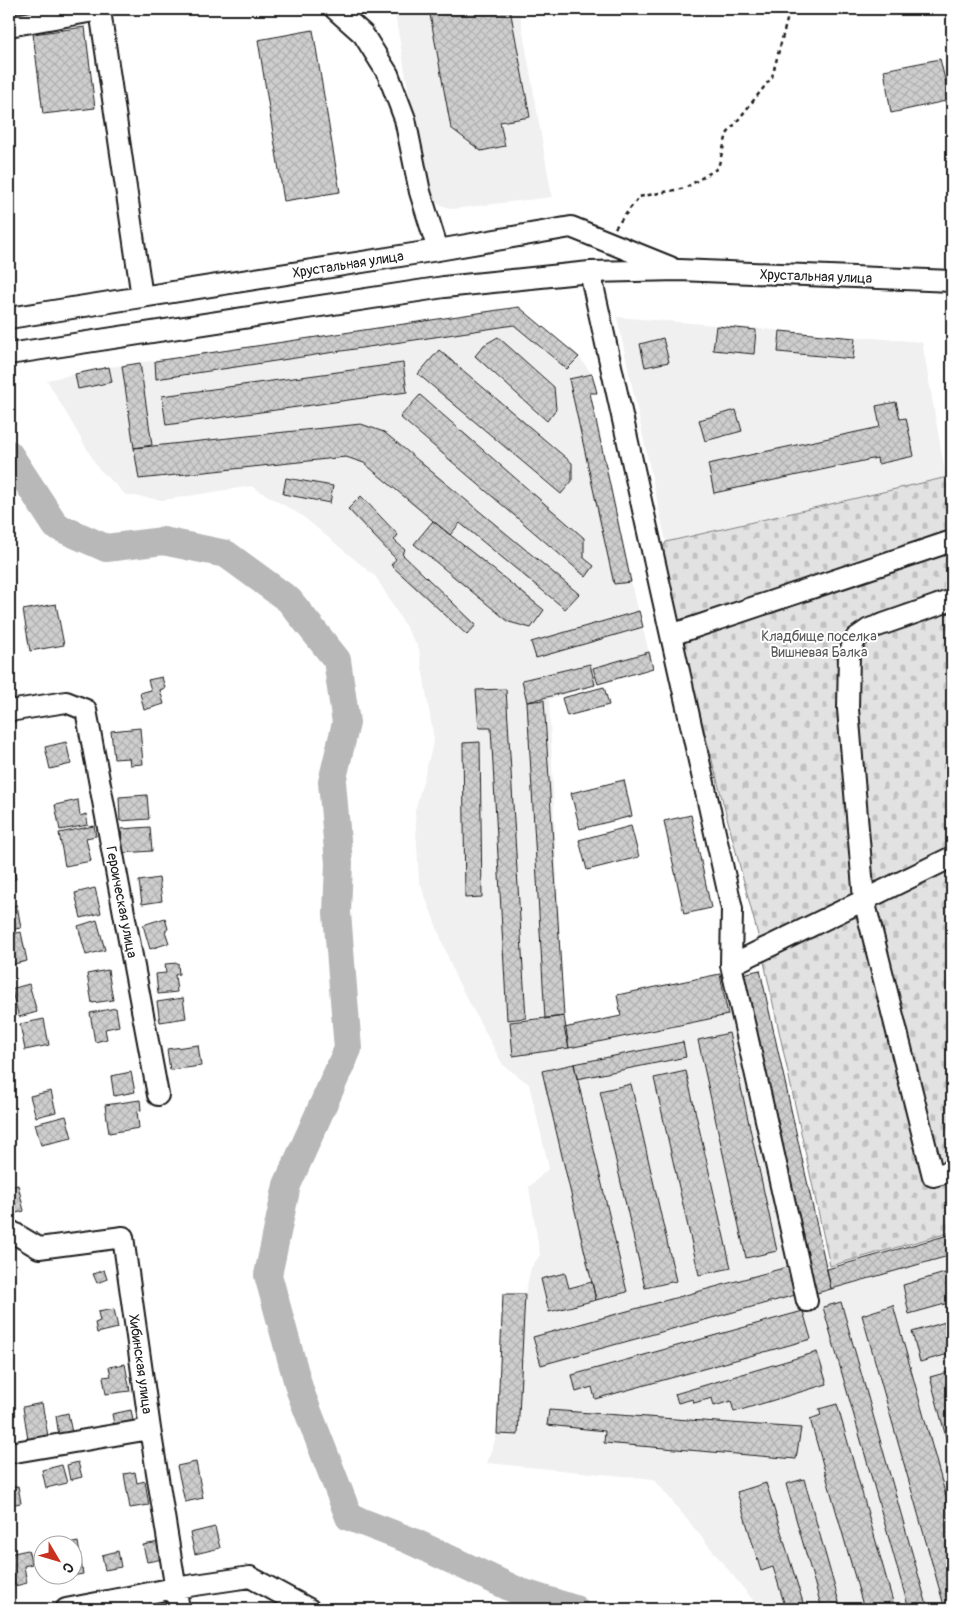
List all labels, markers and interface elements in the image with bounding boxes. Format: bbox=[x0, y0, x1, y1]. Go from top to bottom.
street label: Хрустальная улица bbox=[291, 247, 405, 282]
street label: Хрустальная улица bbox=[760, 266, 872, 287]
park label: Кладбище поселка Вишневая Балка bbox=[761, 628, 877, 661]
street label: Героическая улица bbox=[102, 845, 141, 959]
street label: Хибинская улица bbox=[125, 1313, 156, 1415]
north arrow bbox=[32, 1536, 82, 1586]
text: С bbox=[58, 1559, 77, 1577]

